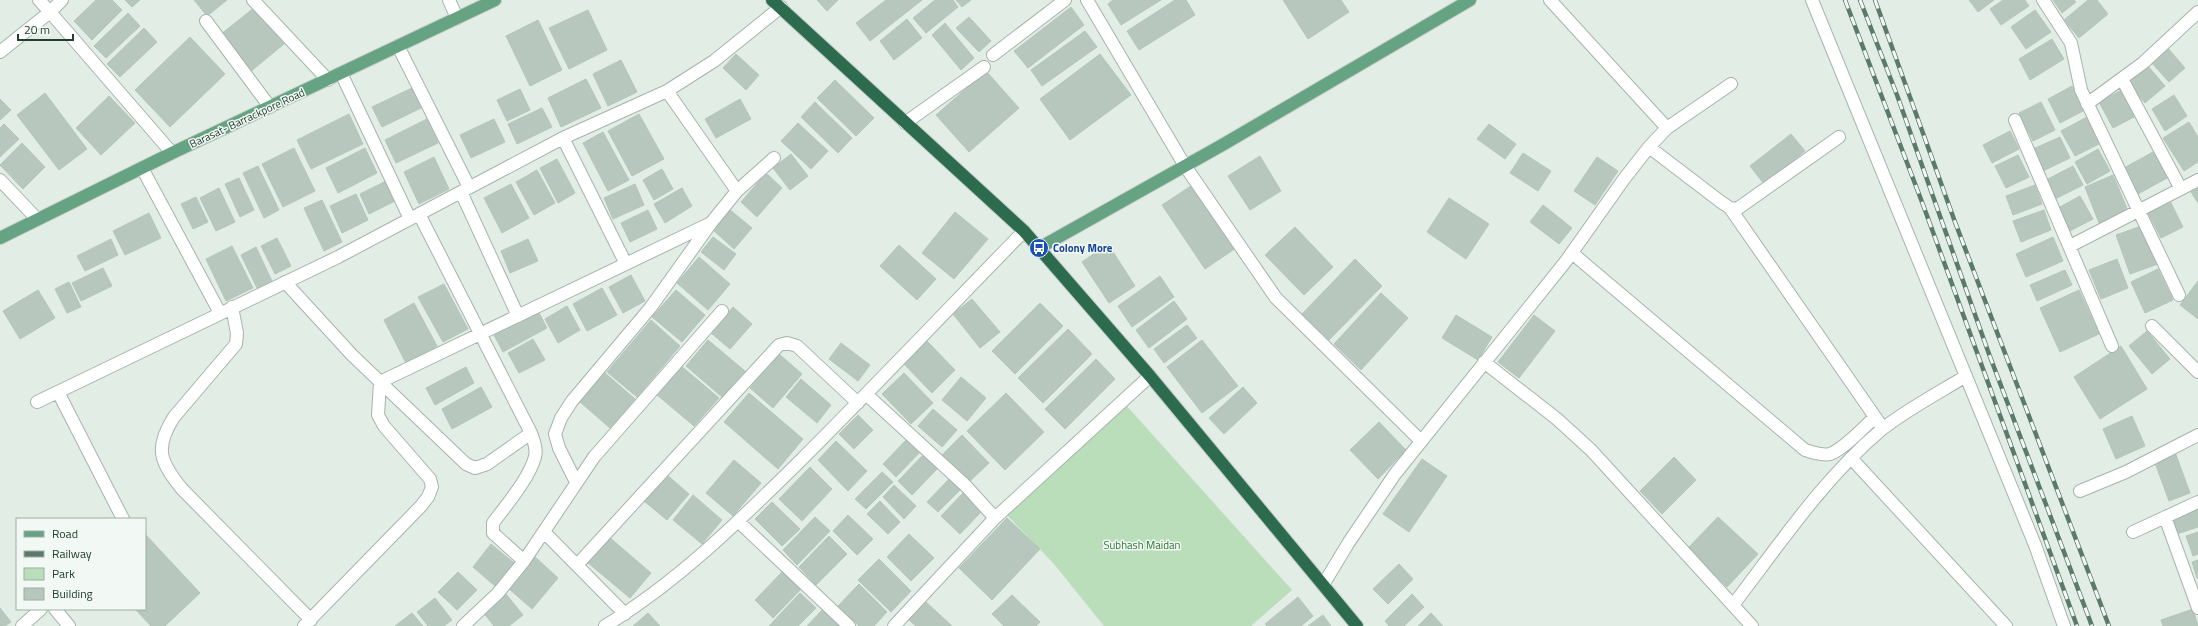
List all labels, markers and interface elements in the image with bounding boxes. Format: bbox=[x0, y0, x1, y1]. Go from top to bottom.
scale bar bbox=[18, 16, 73, 42]
text: 20 m bbox=[24, 20, 50, 39]
street label: Barasat- Barrackpore Road bbox=[187, 84, 307, 152]
bus stop icon: Colony More bbox=[1028, 237, 1050, 259]
place label: Colony More bbox=[1053, 240, 1113, 256]
legend bbox=[16, 518, 146, 610]
text: Road bbox=[52, 524, 78, 543]
park label: Subhash Maidan bbox=[1104, 537, 1181, 553]
text: Railway bbox=[52, 544, 92, 563]
text: Park bbox=[52, 564, 75, 583]
text: Building bbox=[52, 584, 93, 603]

